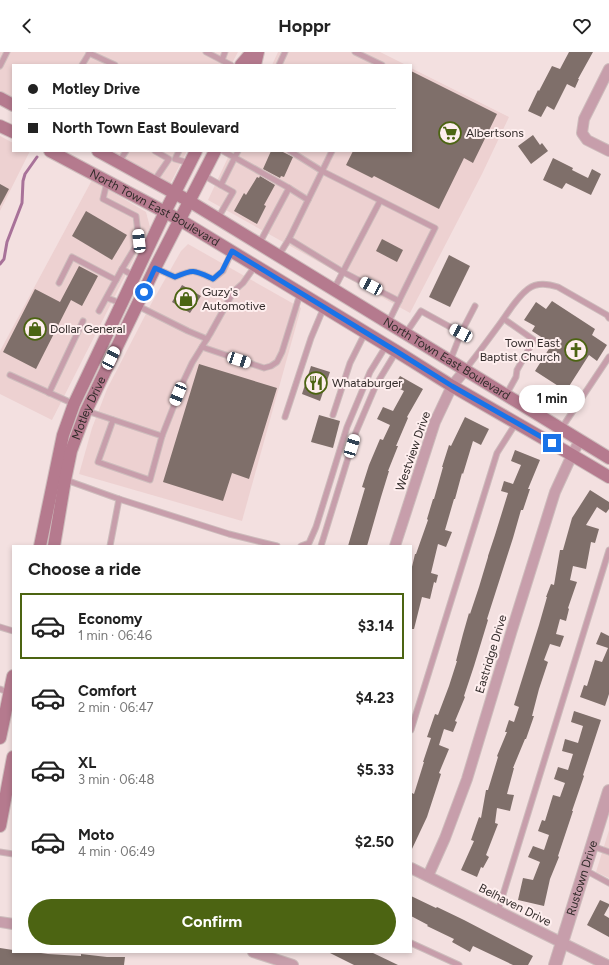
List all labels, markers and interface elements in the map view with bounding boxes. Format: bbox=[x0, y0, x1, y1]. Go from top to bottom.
icon: back bbox=[16, 15, 38, 37]
text: Hoppr bbox=[278, 15, 331, 37]
icon: heart bbox=[571, 15, 593, 37]
text: Motley Drive bbox=[52, 80, 140, 98]
text: North Town East Boulevard bbox=[52, 119, 239, 137]
supermarket icon: Albertsons bbox=[437, 120, 463, 146]
place label: Albertsons bbox=[466, 126, 524, 140]
street label: North Town East Boulevard bbox=[87, 166, 222, 249]
car bbox=[132, 228, 146, 254]
car bbox=[358, 275, 384, 297]
route start bbox=[135, 283, 153, 301]
place label: Guzy's Automotive bbox=[202, 285, 266, 313]
shop icon: Guzy's Automotive bbox=[173, 286, 199, 312]
street label: North Town East Boulevard bbox=[381, 315, 513, 403]
shop icon: Dollar General bbox=[22, 316, 48, 342]
place label: Dollar General bbox=[50, 322, 125, 336]
car bbox=[448, 322, 474, 344]
place label: Town East Baptist Church bbox=[480, 336, 560, 364]
church icon: Town East Baptist Church bbox=[563, 337, 589, 363]
car bbox=[100, 345, 122, 371]
car bbox=[226, 351, 252, 369]
restaurant icon: Whataburger bbox=[303, 370, 329, 396]
street label: Motley Drive bbox=[69, 374, 109, 442]
place label: Whataburger bbox=[332, 376, 402, 390]
car bbox=[168, 381, 188, 407]
callout: 1 min bbox=[519, 385, 585, 413]
text: 1 min bbox=[537, 391, 567, 406]
street label: Westview Drive bbox=[393, 409, 433, 493]
car bbox=[343, 433, 361, 459]
route end bbox=[543, 434, 561, 452]
text: Choose a ride bbox=[28, 558, 141, 580]
icon: car bbox=[30, 608, 66, 644]
text: Economy bbox=[78, 610, 143, 628]
street label: Eastridge Drive bbox=[472, 613, 510, 695]
text: $3.14 bbox=[358, 617, 394, 635]
text: 1 min · 06:46 bbox=[78, 628, 152, 643]
icon: car bbox=[30, 680, 66, 716]
text: Comfort bbox=[78, 682, 137, 700]
text: $4.23 bbox=[355, 689, 394, 707]
text: 2 min · 06:47 bbox=[78, 700, 154, 715]
icon: car bbox=[30, 752, 66, 788]
text: XL bbox=[78, 754, 96, 772]
text: $5.33 bbox=[357, 761, 394, 779]
text: 3 min · 06:48 bbox=[78, 772, 154, 787]
icon: car bbox=[30, 824, 66, 860]
text: Moto bbox=[78, 826, 114, 844]
text: $2.50 bbox=[355, 833, 394, 851]
street label: Rustown Drive bbox=[564, 838, 600, 917]
text: 4 min · 06:49 bbox=[78, 844, 155, 859]
street label: Belhaven Drive bbox=[476, 881, 554, 929]
button: Confirm bbox=[28, 899, 396, 945]

